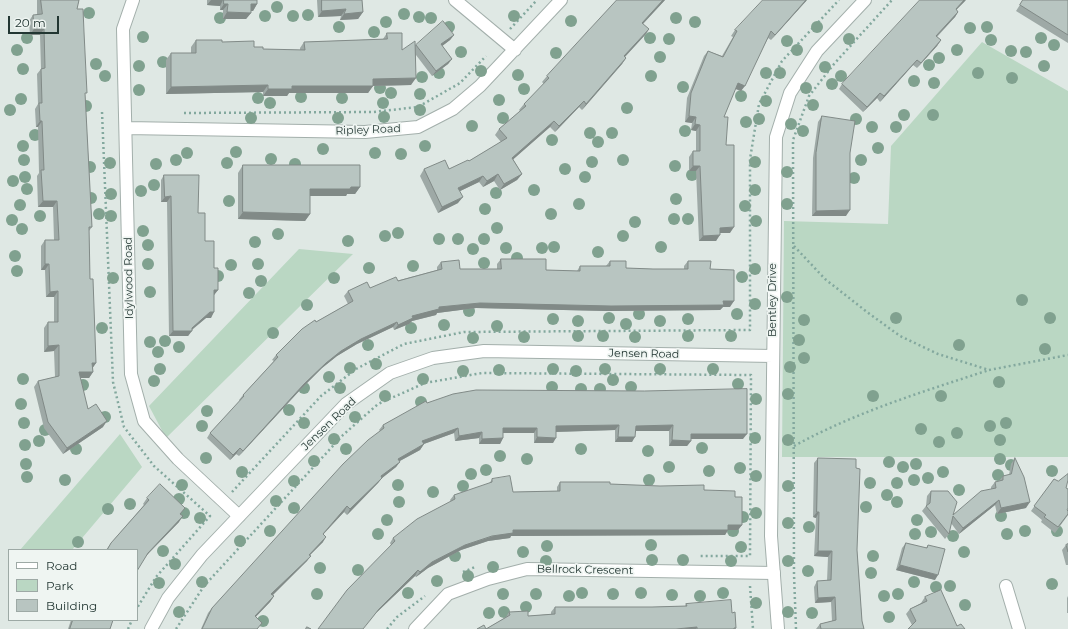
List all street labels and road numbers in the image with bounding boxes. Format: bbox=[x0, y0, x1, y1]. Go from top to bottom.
street label: Ripley Road bbox=[335, 122, 401, 138]
street label: Idylwood Road bbox=[122, 237, 136, 319]
street label: Bentley Drive bbox=[766, 263, 780, 337]
street label: Jensen Road bbox=[609, 347, 679, 361]
street label: Jensen Road bbox=[299, 395, 359, 453]
street label: Bellrock Crescent bbox=[537, 563, 633, 577]

